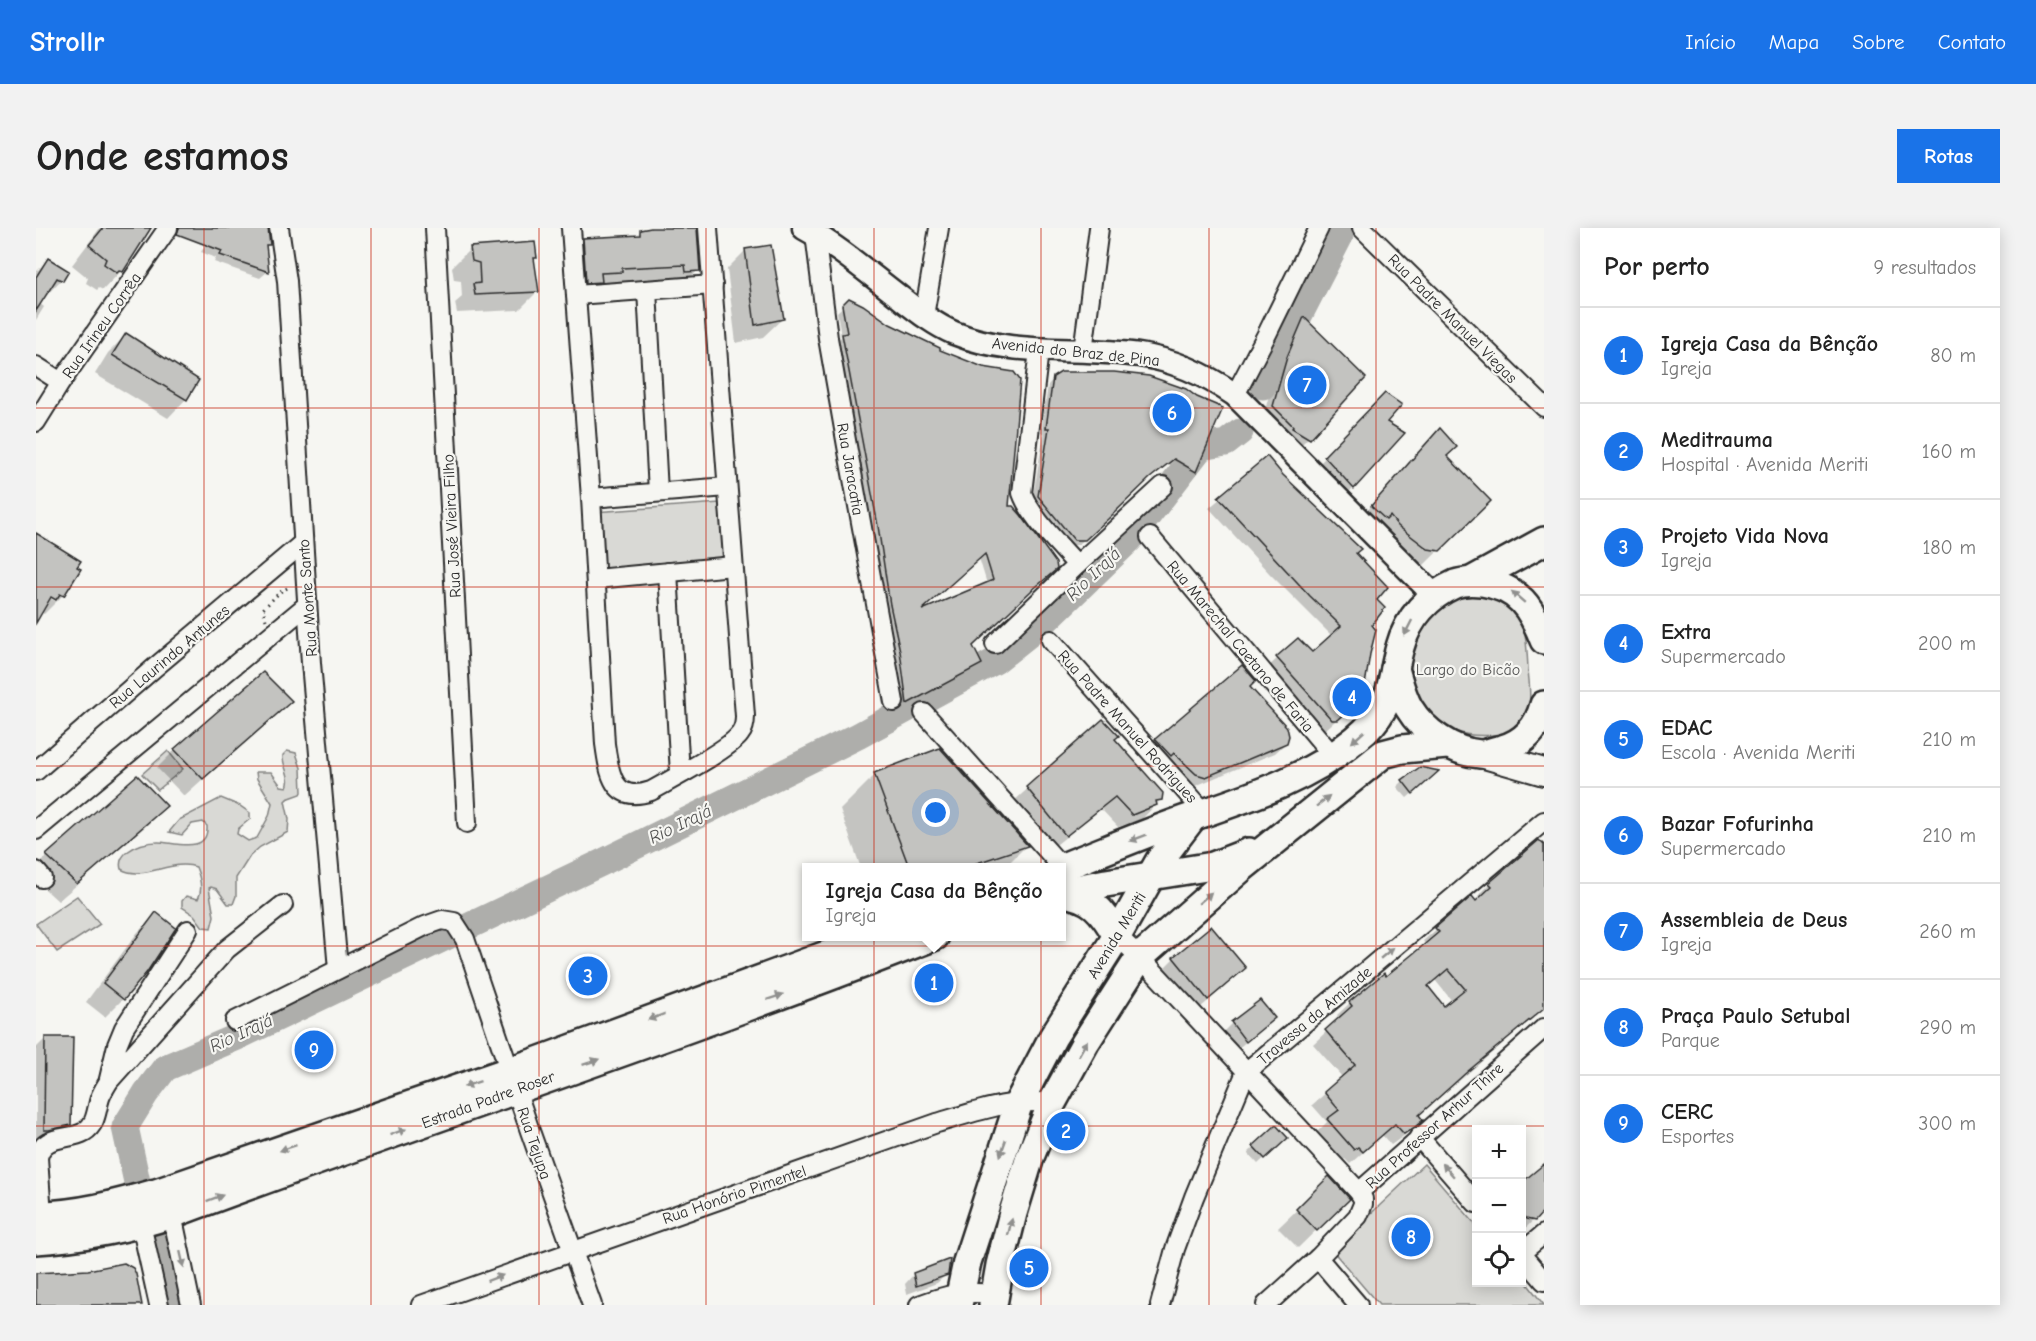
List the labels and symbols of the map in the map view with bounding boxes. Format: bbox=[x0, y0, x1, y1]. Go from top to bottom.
street label: Rua Padre Manuel Viegas bbox=[1384, 250, 1521, 387]
street label: Rua Irineu Corrêa bbox=[59, 269, 145, 382]
street label: Avenida do Braz de Pina bbox=[991, 334, 1161, 370]
pin: 7 bbox=[1288, 362, 1326, 408]
pin: 6 bbox=[1152, 390, 1192, 435]
street label: Rua Jaracatia bbox=[833, 422, 867, 517]
street label: Rua José Vieira Filho bbox=[439, 454, 465, 598]
street label: Rua Monte Santo bbox=[295, 538, 321, 657]
water label: Rio Irajá bbox=[1062, 543, 1125, 605]
street label: Rua Marechal Caetano de Faria bbox=[1163, 557, 1317, 736]
one-way arrow bbox=[1510, 591, 1526, 604]
street label: Rua Laurindo Antunes bbox=[106, 601, 234, 712]
one-way arrow bbox=[1403, 620, 1412, 637]
street label: Rua Padre Manuel Rodrigues bbox=[1054, 647, 1201, 807]
park label: Largo do Bicão bbox=[1416, 661, 1520, 679]
pin: 4 bbox=[1332, 674, 1372, 720]
one-way arrow bbox=[1350, 730, 1366, 743]
one-way arrow bbox=[1315, 796, 1330, 808]
your location bbox=[921, 798, 950, 827]
water label: Rio Irajá bbox=[645, 800, 715, 849]
one-way arrow bbox=[1129, 834, 1147, 843]
street label: Avenida Meriti bbox=[1084, 889, 1150, 982]
one-way arrow bbox=[1198, 891, 1213, 905]
one-way arrow bbox=[1379, 947, 1394, 960]
pin: 3 bbox=[568, 954, 608, 999]
pin: 1 bbox=[914, 960, 954, 1005]
street label: Travessa da Amizade bbox=[1254, 963, 1375, 1069]
one-way arrow bbox=[766, 992, 784, 1002]
water label: Rio Irajá bbox=[206, 1010, 276, 1057]
one-way arrow bbox=[646, 1013, 664, 1023]
pin: 9 bbox=[294, 1028, 334, 1072]
one-way arrow bbox=[1078, 1039, 1088, 1056]
one-way arrow bbox=[582, 1057, 600, 1067]
street label: Rua Professor Arhur Thire bbox=[1362, 1059, 1507, 1192]
street label: Estrada Padre Roser bbox=[419, 1067, 558, 1132]
one-way arrow bbox=[463, 1079, 481, 1089]
street label: Rua Tejupa bbox=[513, 1105, 555, 1182]
pin: 2 bbox=[1046, 1108, 1086, 1154]
one-way arrow bbox=[389, 1127, 407, 1137]
one-way arrow bbox=[998, 1139, 1008, 1157]
one-way arrow bbox=[279, 1144, 297, 1153]
street label: Rua Honório Pimentel bbox=[660, 1162, 809, 1228]
one-way arrow bbox=[1442, 1163, 1455, 1178]
one-way arrow bbox=[206, 1193, 224, 1203]
pin: 8 bbox=[1392, 1214, 1430, 1260]
one-way arrow bbox=[1006, 1218, 1015, 1236]
pin: 5 bbox=[1010, 1246, 1048, 1290]
one-way arrow bbox=[178, 1250, 188, 1269]
one-way arrow bbox=[487, 1272, 505, 1282]

